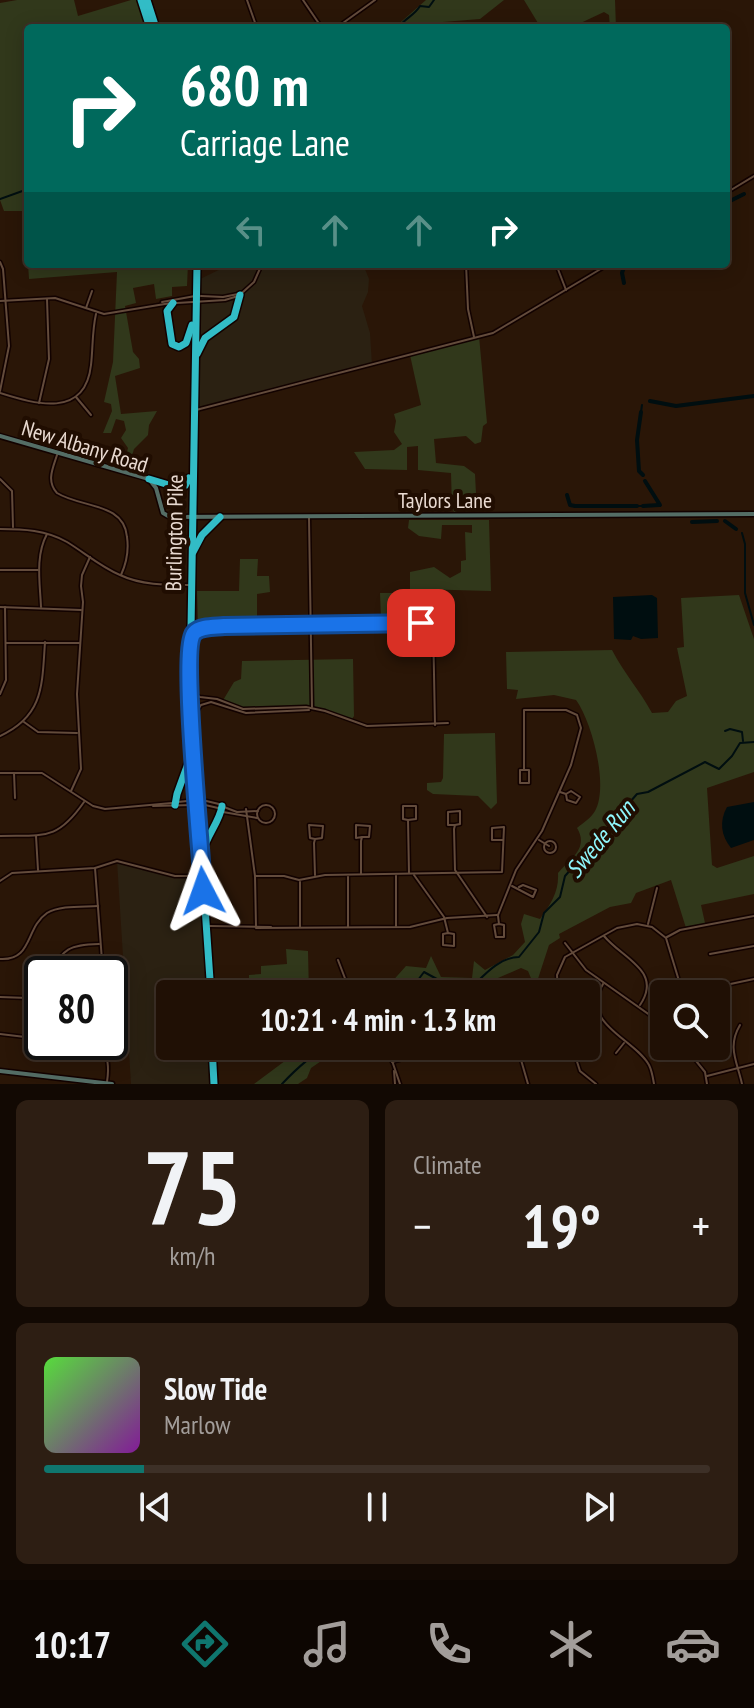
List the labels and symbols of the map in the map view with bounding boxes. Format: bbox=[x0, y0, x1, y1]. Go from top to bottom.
street label: New Albany Road bbox=[18, 413, 152, 479]
street label: Burlington Pike bbox=[159, 474, 189, 592]
street label: Taylors Lane bbox=[398, 486, 492, 514]
pin bbox=[387, 589, 455, 657]
water label: Swede Run bbox=[559, 793, 642, 884]
position arrow bbox=[161, 849, 245, 933]
speed limit sign: 80 bbox=[24, 956, 128, 1060]

